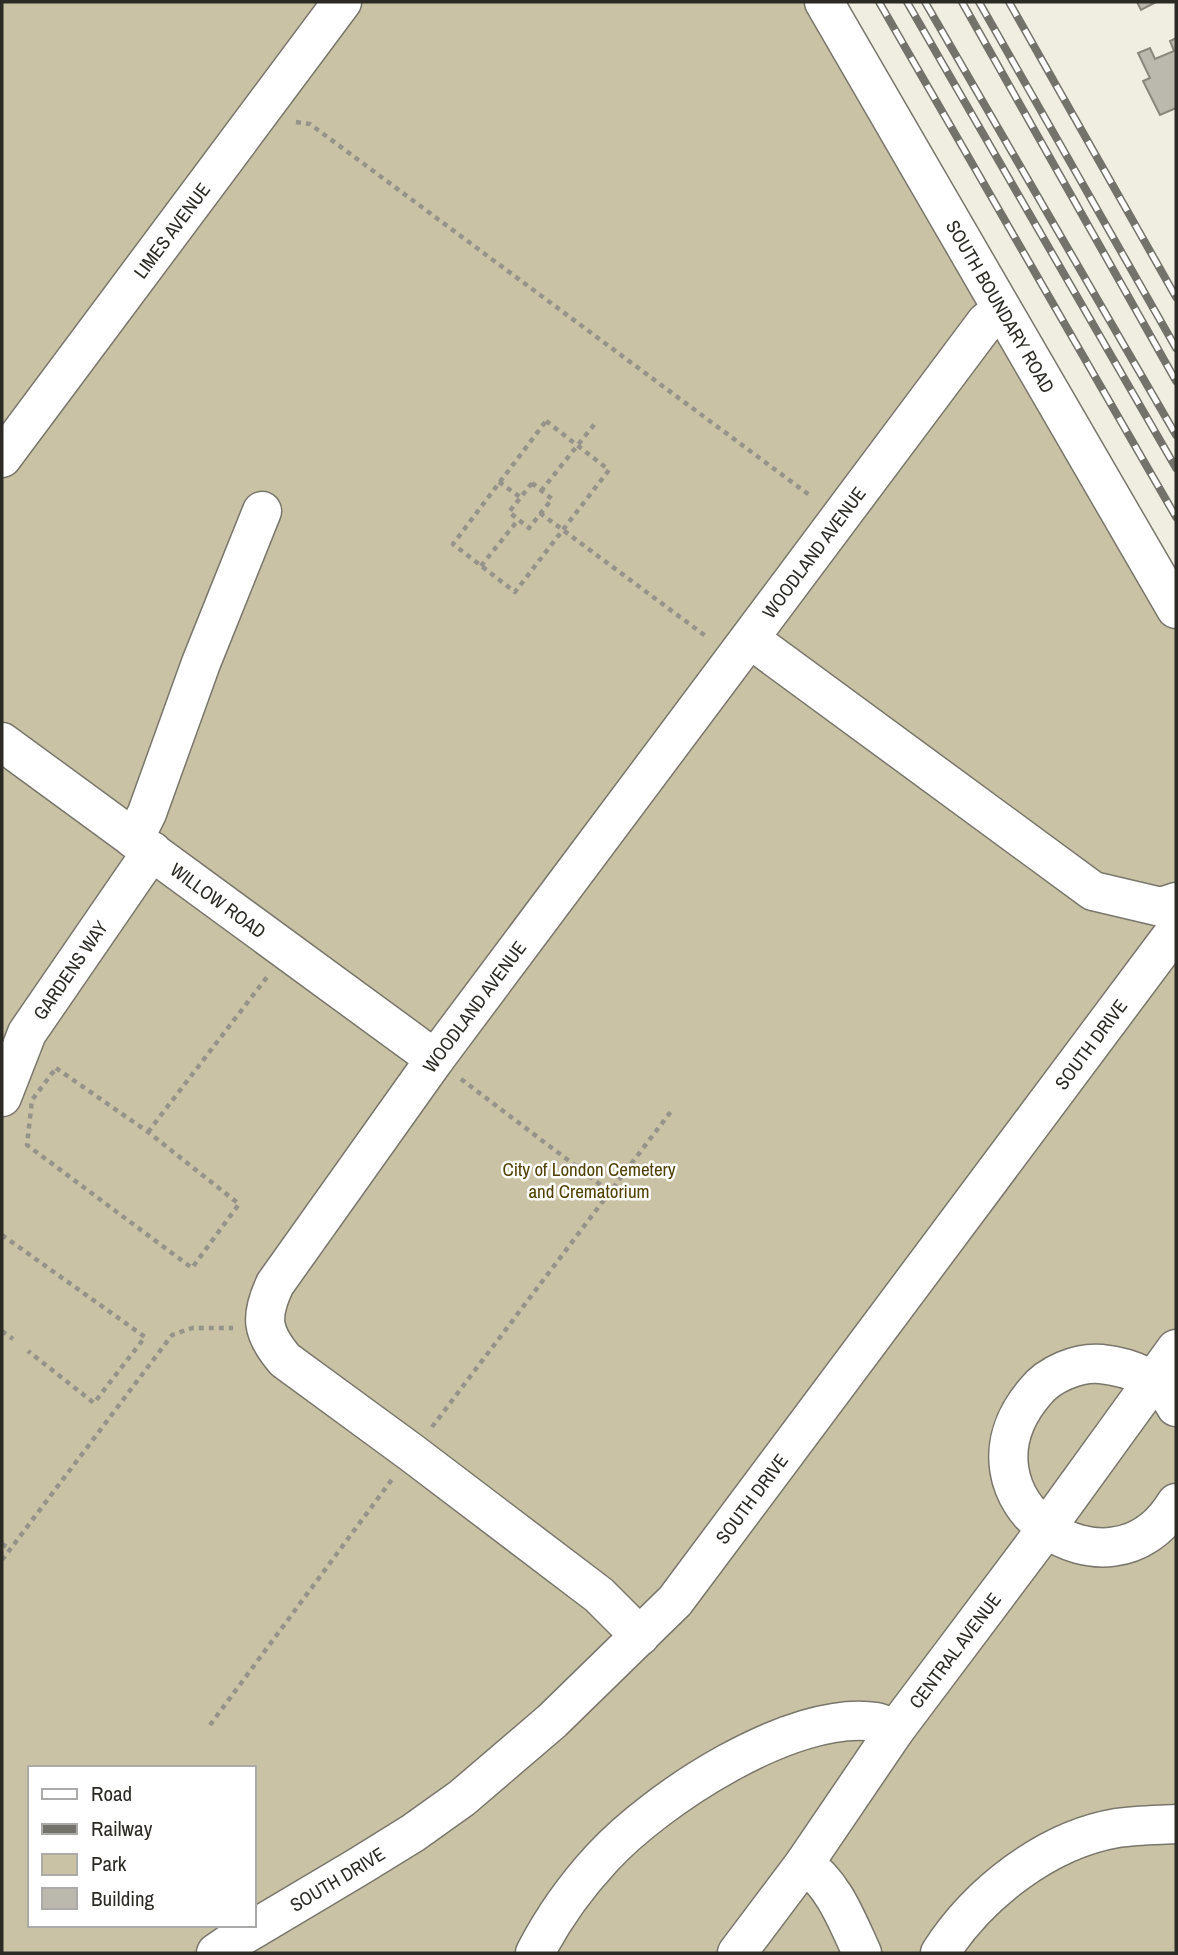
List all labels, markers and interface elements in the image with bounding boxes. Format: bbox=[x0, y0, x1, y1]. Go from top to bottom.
street label: LIMES AVENUE bbox=[127, 177, 216, 284]
street label: SOUTH BOUNDARY ROAD bbox=[940, 215, 1061, 398]
street label: WOODLAND AVENUE bbox=[756, 481, 872, 624]
street label: WILLOW ROAD bbox=[165, 857, 271, 944]
street label: GARDENS WAY bbox=[27, 915, 114, 1025]
street label: WOODLAND AVENUE bbox=[417, 935, 532, 1078]
street label: SOUTH DRIVE bbox=[1048, 994, 1133, 1095]
park label: City of London Cemetery and Crematorium bbox=[502, 1156, 676, 1204]
street label: SOUTH DRIVE bbox=[709, 1448, 794, 1549]
street label: CENTRAL AVENUE bbox=[903, 1587, 1007, 1714]
legend bbox=[28, 1766, 256, 1927]
text: Road bbox=[91, 1779, 132, 1808]
text: Railway bbox=[91, 1814, 153, 1843]
street label: SOUTH DRIVE bbox=[285, 1841, 390, 1918]
text: Park bbox=[91, 1849, 127, 1878]
text: Building bbox=[91, 1884, 155, 1913]

